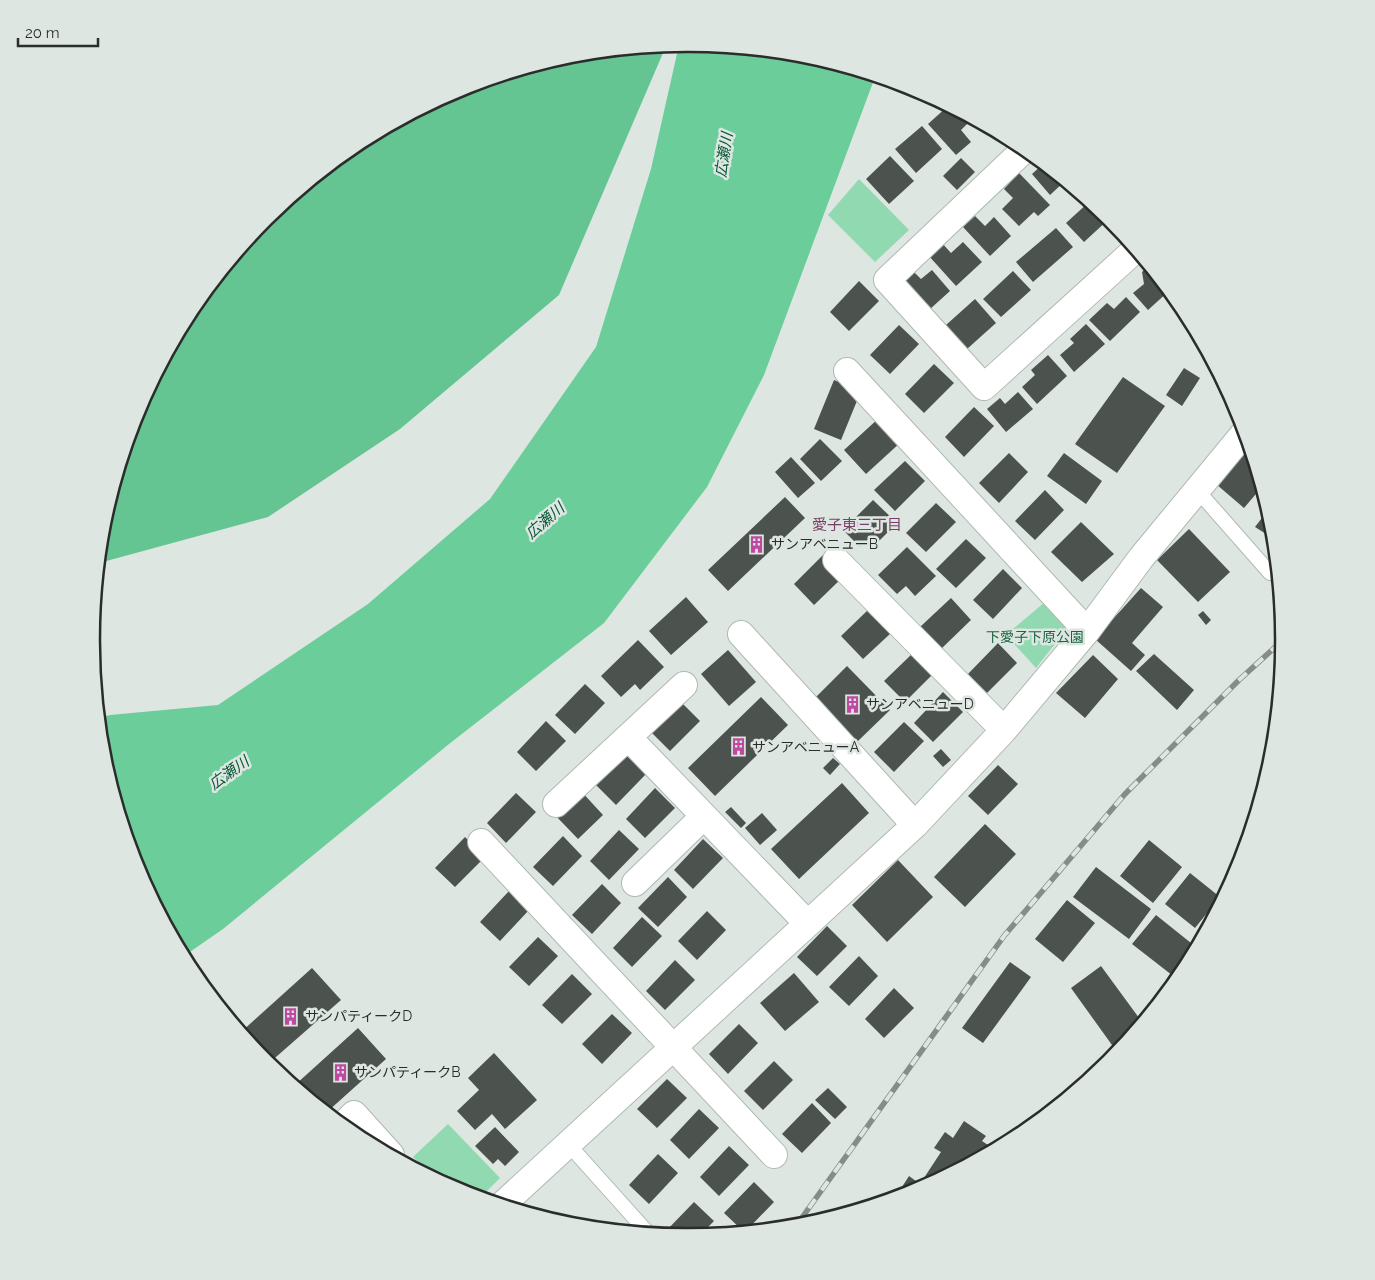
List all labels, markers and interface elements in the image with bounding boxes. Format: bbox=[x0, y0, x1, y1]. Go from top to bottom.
scale bar bbox=[18, 15, 98, 47]
text: 20 m bbox=[25, 24, 60, 42]
water label: 広瀬川 bbox=[712, 129, 737, 179]
water label: 広瀬川 bbox=[522, 498, 569, 543]
district label: 愛子東三丁目 bbox=[812, 516, 902, 534]
building icon: サンアベニューB bbox=[747, 534, 767, 554]
place label: サンアベニューB bbox=[771, 536, 878, 552]
park label: 下愛子下原公園 bbox=[986, 629, 1084, 645]
building icon: サンアベニューD bbox=[842, 694, 862, 714]
place label: サンアベニューD bbox=[866, 696, 974, 712]
building icon: サンアベニューA bbox=[728, 737, 748, 757]
place label: サンアベニューA bbox=[752, 739, 860, 755]
water label: 広瀬川 bbox=[206, 751, 254, 794]
building icon: サンパティークD bbox=[281, 1006, 301, 1026]
place label: サンパティークD bbox=[305, 1008, 412, 1024]
building icon: サンパティークB bbox=[330, 1062, 350, 1082]
place label: サンパティークB bbox=[354, 1064, 460, 1080]

